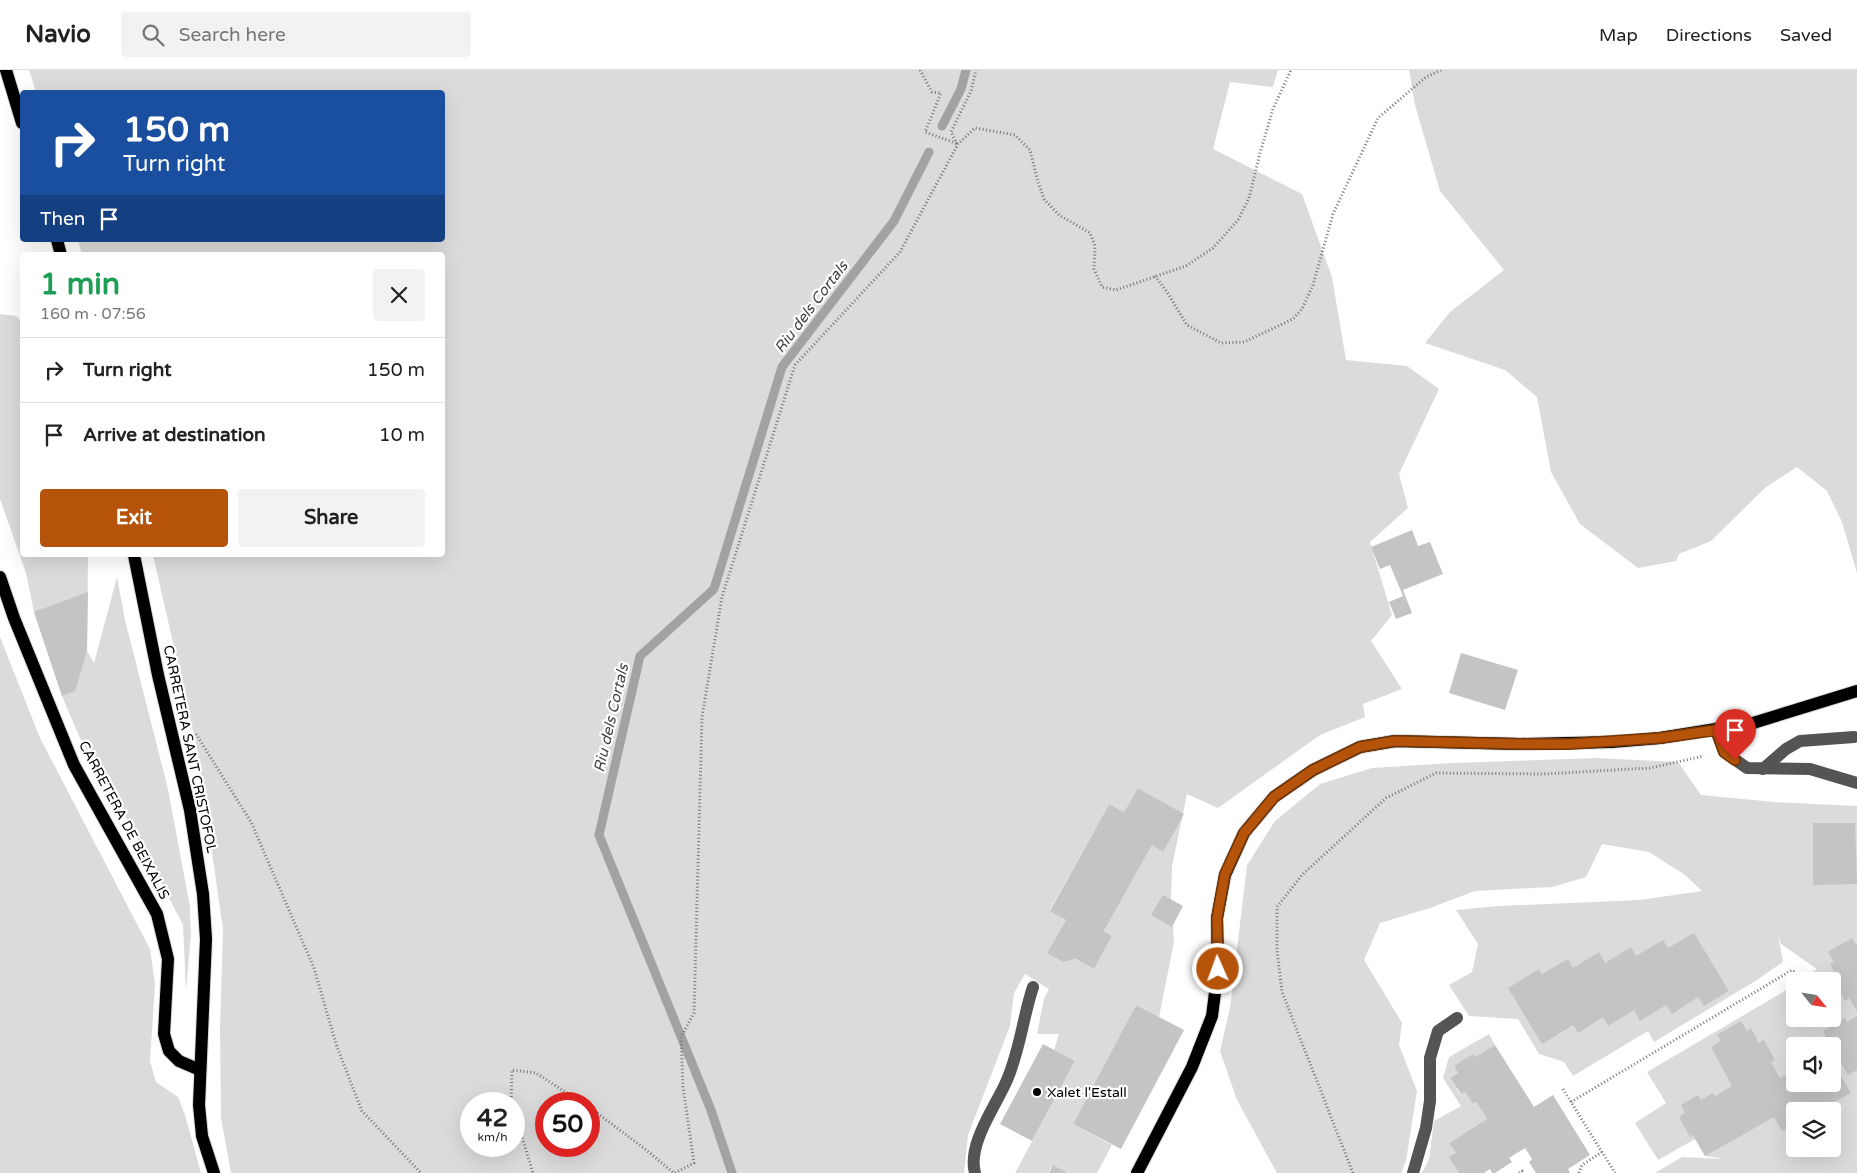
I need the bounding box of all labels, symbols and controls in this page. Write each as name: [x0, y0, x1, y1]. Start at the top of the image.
search box: [121, 12, 471, 57]
text: Navio: [25, 20, 91, 49]
icon: search: [139, 21, 167, 49]
text: Search here: [179, 24, 286, 46]
text: Map: [1599, 24, 1638, 46]
text: Directions: [1666, 24, 1752, 46]
text: Saved: [1780, 24, 1832, 46]
text: 150 m: [123, 109, 230, 151]
icon: right: [40, 110, 105, 175]
text: Turn right: [123, 151, 225, 177]
icon: arrive: [95, 205, 123, 233]
text: Then: [40, 208, 85, 230]
water label: Riu dels Cortals: [771, 256, 852, 356]
text: 1 min: [40, 266, 120, 303]
button: close: [373, 269, 425, 321]
text: 160 m · 07:56: [40, 304, 146, 324]
icon: right: [40, 356, 68, 384]
text: Turn right: [83, 359, 171, 381]
text: 150 m: [367, 359, 425, 381]
icon: arrive: [40, 421, 68, 449]
text: Arrive at destination: [83, 424, 266, 446]
text: 10 m: [379, 424, 425, 446]
button: Exit: [40, 489, 228, 547]
button: Share: [238, 489, 425, 547]
street label: CARRETERA SANT CRISTOFOL: [160, 644, 220, 854]
water label: Riu dels Cortals: [590, 660, 633, 774]
pin: [1714, 709, 1756, 760]
icon: arrive: [1721, 716, 1749, 744]
street label: CARRETERA DE BEIXALIS: [75, 738, 173, 903]
position arrow: [1191, 942, 1243, 994]
north arrow: [1786, 972, 1841, 1028]
map controls: [1786, 972, 1841, 1157]
button: sound: [1786, 1037, 1841, 1092]
place label: Xalet l'Estall: [1047, 1084, 1127, 1101]
marker: Xalet l'Estall: [1031, 1086, 1043, 1098]
speed limit sign: 50: [535, 1092, 600, 1157]
button: layers: [1786, 1102, 1841, 1157]
text: 42: [477, 1103, 508, 1133]
text: km/h: [477, 1130, 508, 1144]

